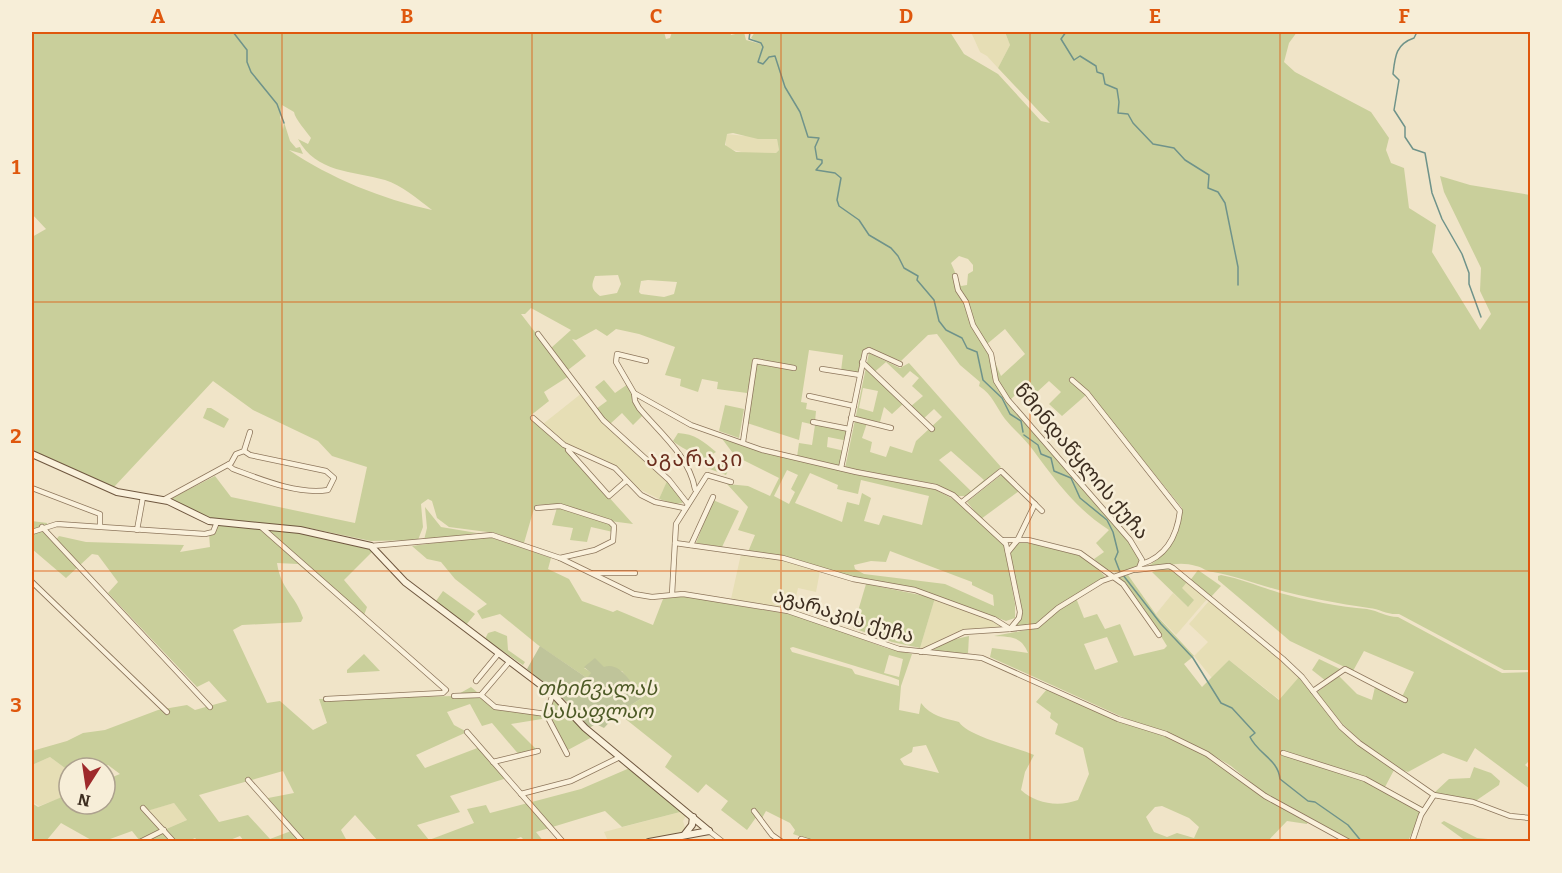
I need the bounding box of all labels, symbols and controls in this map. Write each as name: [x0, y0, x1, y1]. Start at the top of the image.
text: A: [151, 4, 166, 28]
text: B: [401, 4, 414, 28]
text: C: [650, 4, 662, 28]
text: D: [899, 4, 913, 28]
text: E: [1149, 4, 1161, 28]
text: F: [1398, 4, 1410, 28]
text: 1: [12, 155, 21, 179]
street label: წმინდაწყლის ქუჩა: [1009, 378, 1154, 545]
text: 2: [10, 424, 22, 448]
district label: აგარაკი: [646, 446, 744, 472]
street label: აგარაკის ქუჩა: [771, 582, 917, 648]
park label: თხინვალას სასაფლაო: [537, 676, 658, 723]
text: 3: [10, 693, 22, 717]
north arrow: [57, 756, 117, 816]
text: N: [76, 790, 92, 811]

